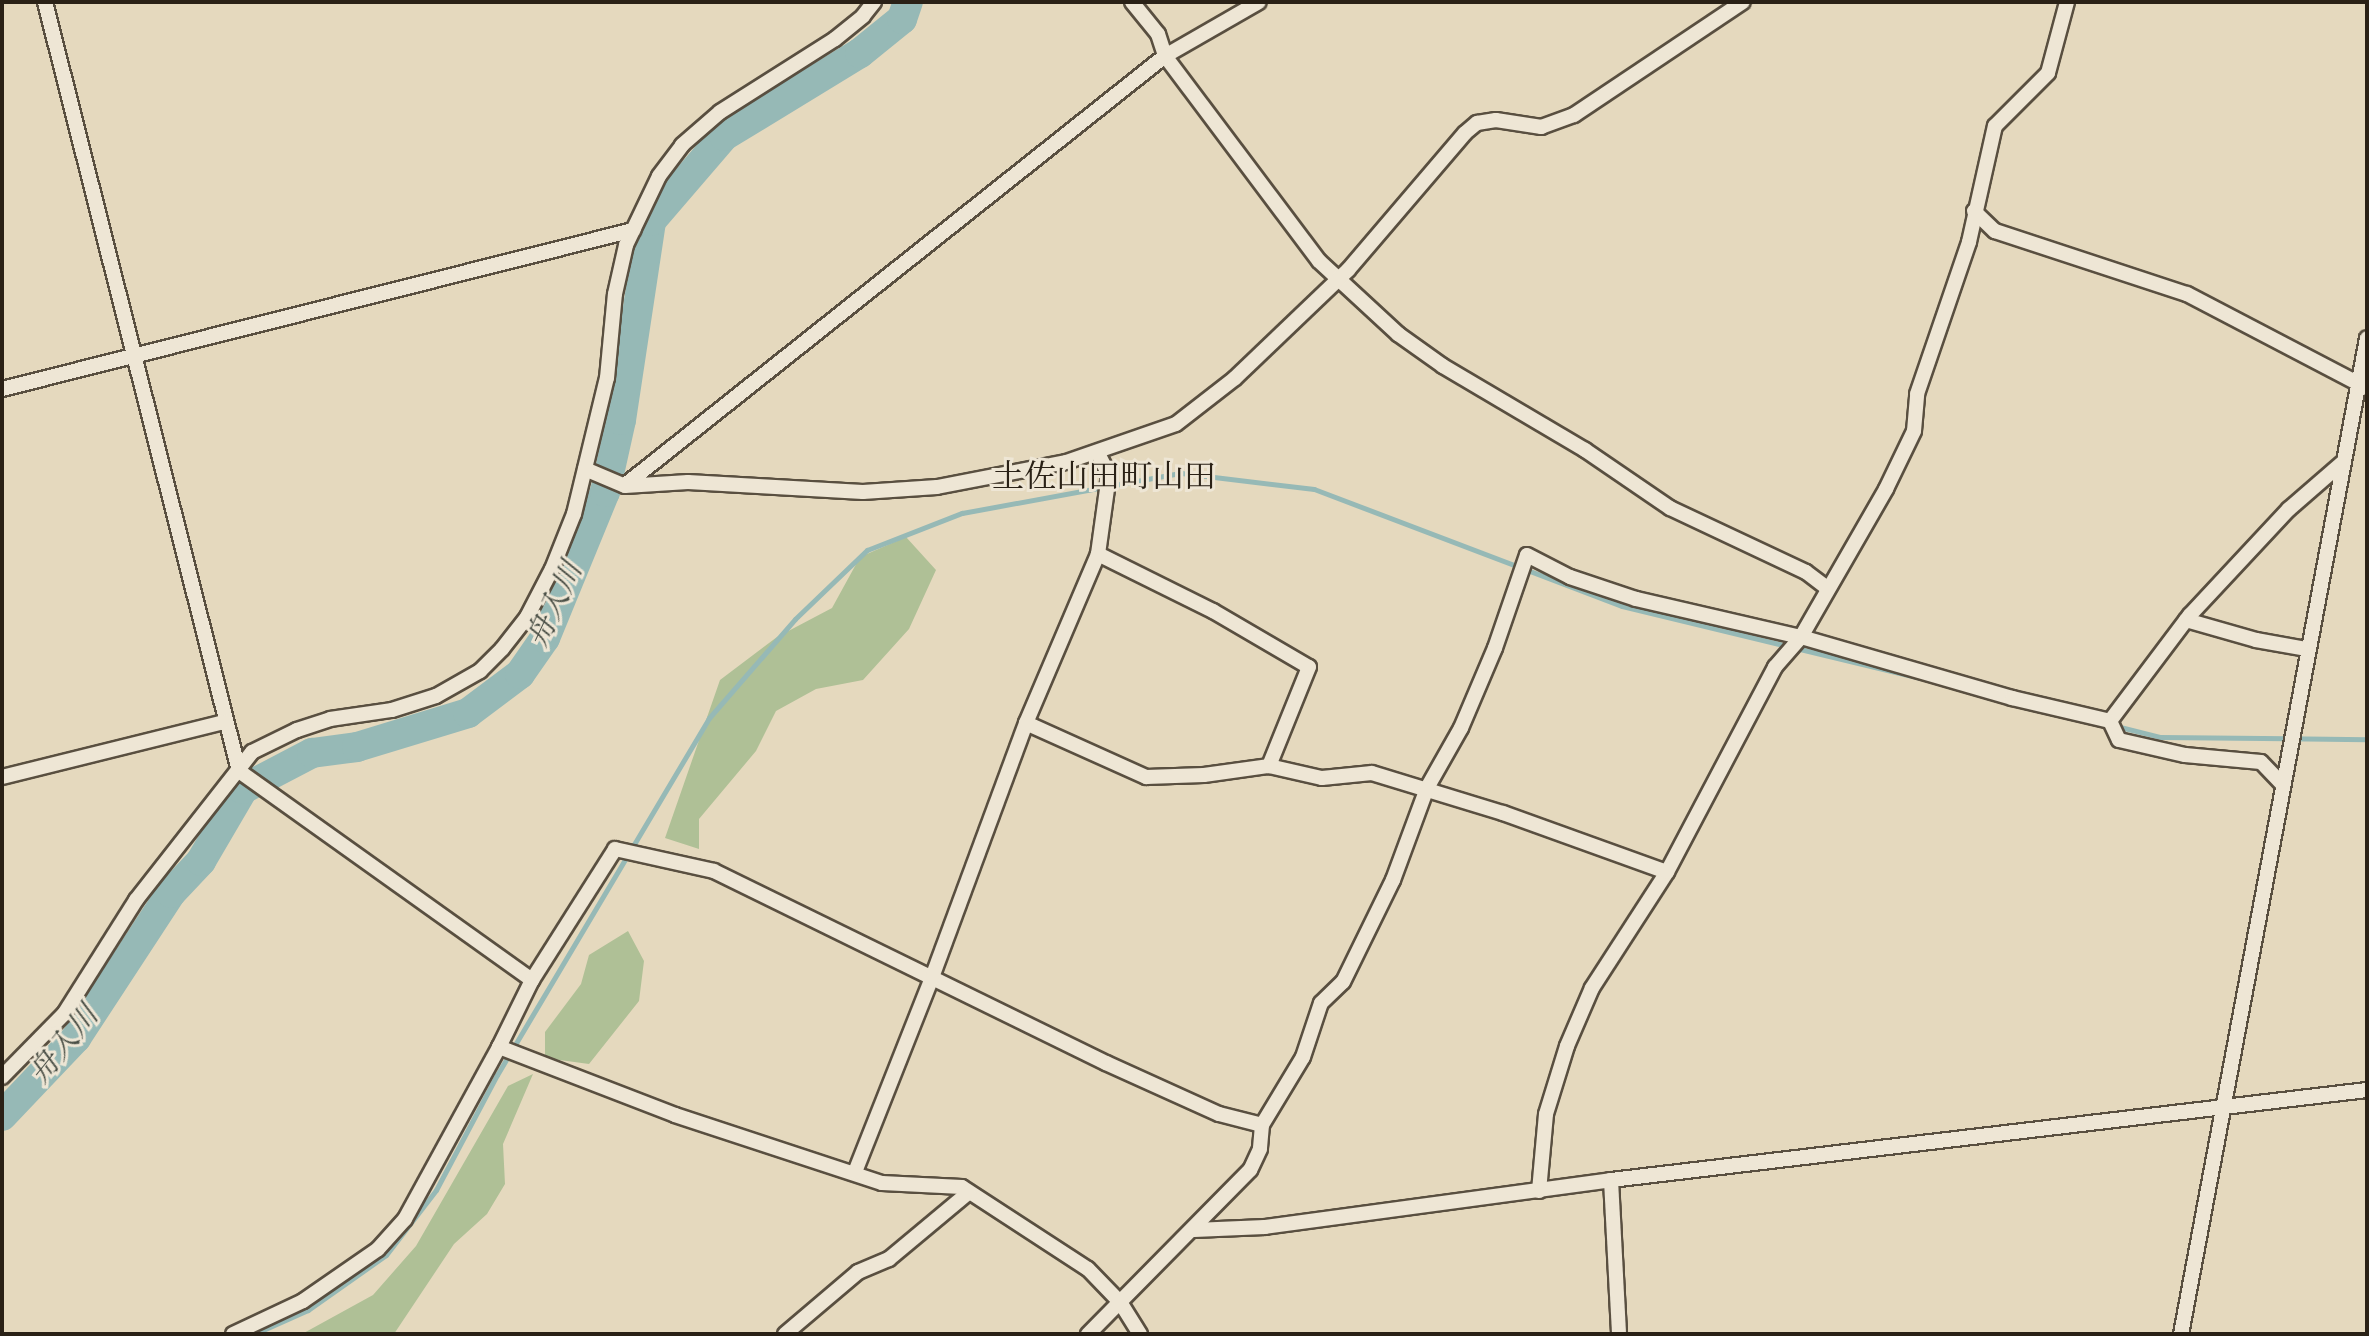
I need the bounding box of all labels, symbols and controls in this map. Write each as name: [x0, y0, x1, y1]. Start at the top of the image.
district label: 土佐山田町山田: [992, 458, 1216, 496]
water label: 舟入川: [520, 557, 590, 653]
water label: 舟入川: [22, 999, 106, 1091]

